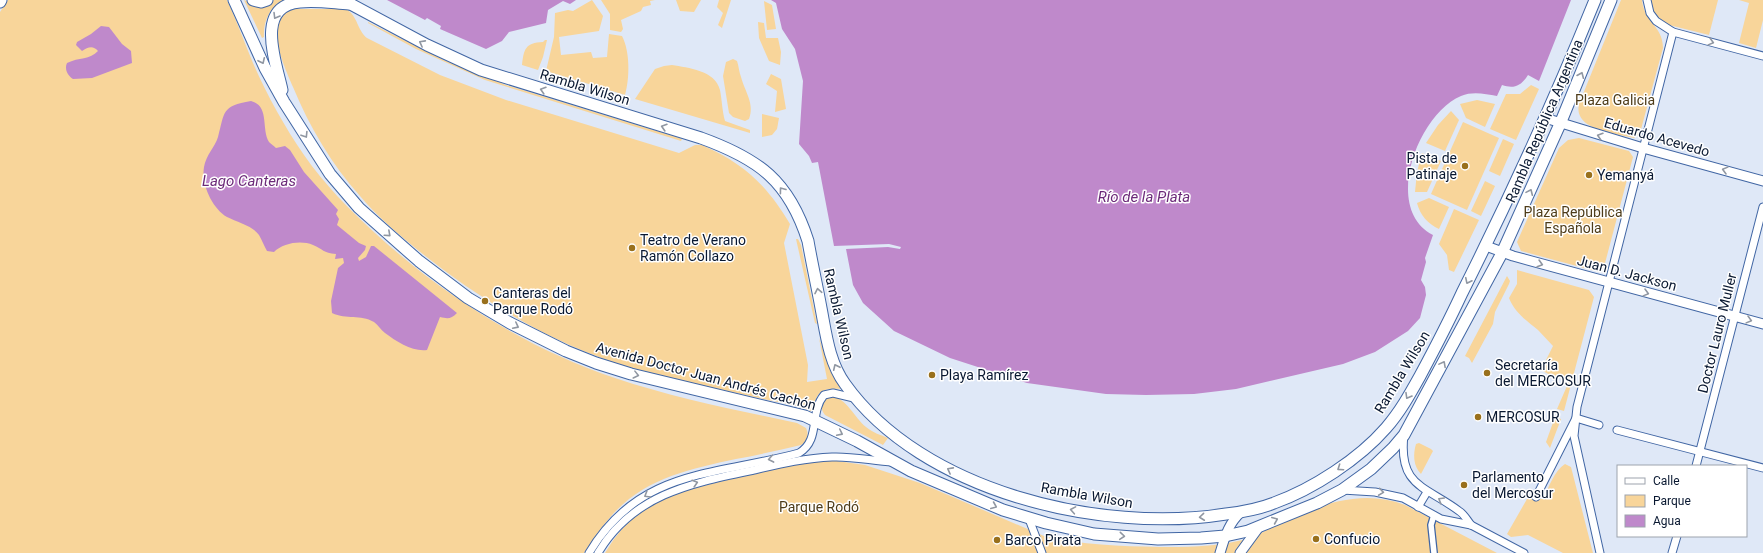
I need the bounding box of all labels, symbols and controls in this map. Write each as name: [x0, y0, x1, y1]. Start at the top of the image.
one-way arrow: [274, 12, 281, 19]
street label: Rambla República Argentina: [1502, 37, 1586, 205]
one-way arrow: [1707, 37, 1714, 46]
one-way arrow: [419, 40, 426, 47]
one-way arrow: [257, 56, 265, 64]
street label: Rambla Wilson: [538, 66, 632, 108]
one-way arrow: [1576, 72, 1584, 79]
one-way arrow: [539, 86, 546, 95]
park label: Plaza Galicia: [1575, 92, 1655, 108]
street label: Eduardo Acevedo: [1602, 114, 1712, 160]
one-way arrow: [661, 123, 668, 132]
one-way arrow: [300, 131, 308, 138]
one-way arrow: [1597, 132, 1604, 141]
place label: Pista de Patinaje: [1407, 150, 1457, 182]
marker: Pista de Patinaje: [1460, 161, 1470, 171]
place label: Yemanyá: [1597, 167, 1654, 183]
one-way arrow: [1722, 167, 1729, 175]
marker: Yemanyá: [1584, 170, 1594, 180]
water label: Lago Canteras: [202, 172, 296, 190]
one-way arrow: [780, 187, 787, 194]
water label: Río de la Plata: [1098, 188, 1190, 206]
one-way arrow: [1525, 189, 1533, 196]
park label: Plaza República Española: [1523, 204, 1623, 236]
one-way arrow: [383, 229, 391, 237]
place label: Teatro de Verano Ramón Collazo: [640, 232, 746, 264]
marker: Teatro de Verano Ramón Collazo: [627, 243, 637, 253]
street label: Juan D. Jackson: [1575, 252, 1679, 294]
one-way arrow: [1536, 259, 1543, 268]
street label: Rambla Wilson: [821, 267, 857, 361]
street label: Doctor Lauro Muller: [1694, 271, 1740, 395]
one-way arrow: [1465, 276, 1473, 284]
place label: Canteras del Parque Rodó: [493, 285, 573, 317]
one-way arrow: [814, 288, 822, 294]
one-way arrow: [1642, 288, 1649, 296]
marker: Canteras del Parque Rodó: [480, 296, 490, 306]
one-way arrow: [1745, 315, 1752, 324]
one-way arrow: [512, 321, 519, 329]
street label: Rambla Wilson: [1371, 328, 1433, 416]
street label: Avenida Doctor Juan Andrés Cachón: [594, 339, 818, 413]
place label: Secretaría del MERCOSUR: [1495, 357, 1591, 389]
one-way arrow: [1439, 361, 1446, 369]
one-way arrow: [833, 364, 841, 371]
place label: Playa Ramírez: [940, 367, 1028, 383]
marker: Secretaría del MERCOSUR: [1482, 368, 1492, 378]
marker: Playa Ramírez: [927, 370, 937, 380]
one-way arrow: [633, 371, 639, 379]
one-way arrow: [1406, 392, 1413, 399]
place label: MERCOSUR: [1486, 409, 1560, 425]
marker: MERCOSUR: [1473, 412, 1483, 422]
one-way arrow: [836, 428, 843, 436]
one-way arrow: [768, 455, 774, 463]
one-way arrow: [1337, 463, 1344, 471]
legend: [1617, 465, 1747, 537]
one-way arrow: [947, 467, 954, 474]
place label: Parlamento del Mercosur: [1472, 469, 1554, 501]
text: Calle: [1653, 474, 1680, 488]
one-way arrow: [692, 479, 699, 488]
street label: Rambla Wilson: [1040, 479, 1134, 511]
marker: Parlamento del Mercosur: [1459, 480, 1469, 490]
one-way arrow: [1378, 487, 1384, 496]
one-way arrow: [644, 491, 651, 498]
text: Parque: [1653, 494, 1691, 508]
one-way arrow: [1438, 498, 1446, 505]
park label: Parque Rodó: [779, 499, 859, 515]
one-way arrow: [990, 501, 998, 509]
one-way arrow: [1070, 507, 1076, 515]
one-way arrow: [1199, 513, 1205, 522]
text: Agua: [1653, 514, 1681, 528]
one-way arrow: [1271, 517, 1279, 525]
place label: Confucio: [1324, 531, 1380, 547]
place label: Barco Pirata: [1005, 532, 1081, 548]
one-way arrow: [1119, 532, 1125, 541]
marker: Confucio: [1311, 534, 1321, 544]
marker: Barco Pirata: [992, 535, 1002, 545]

